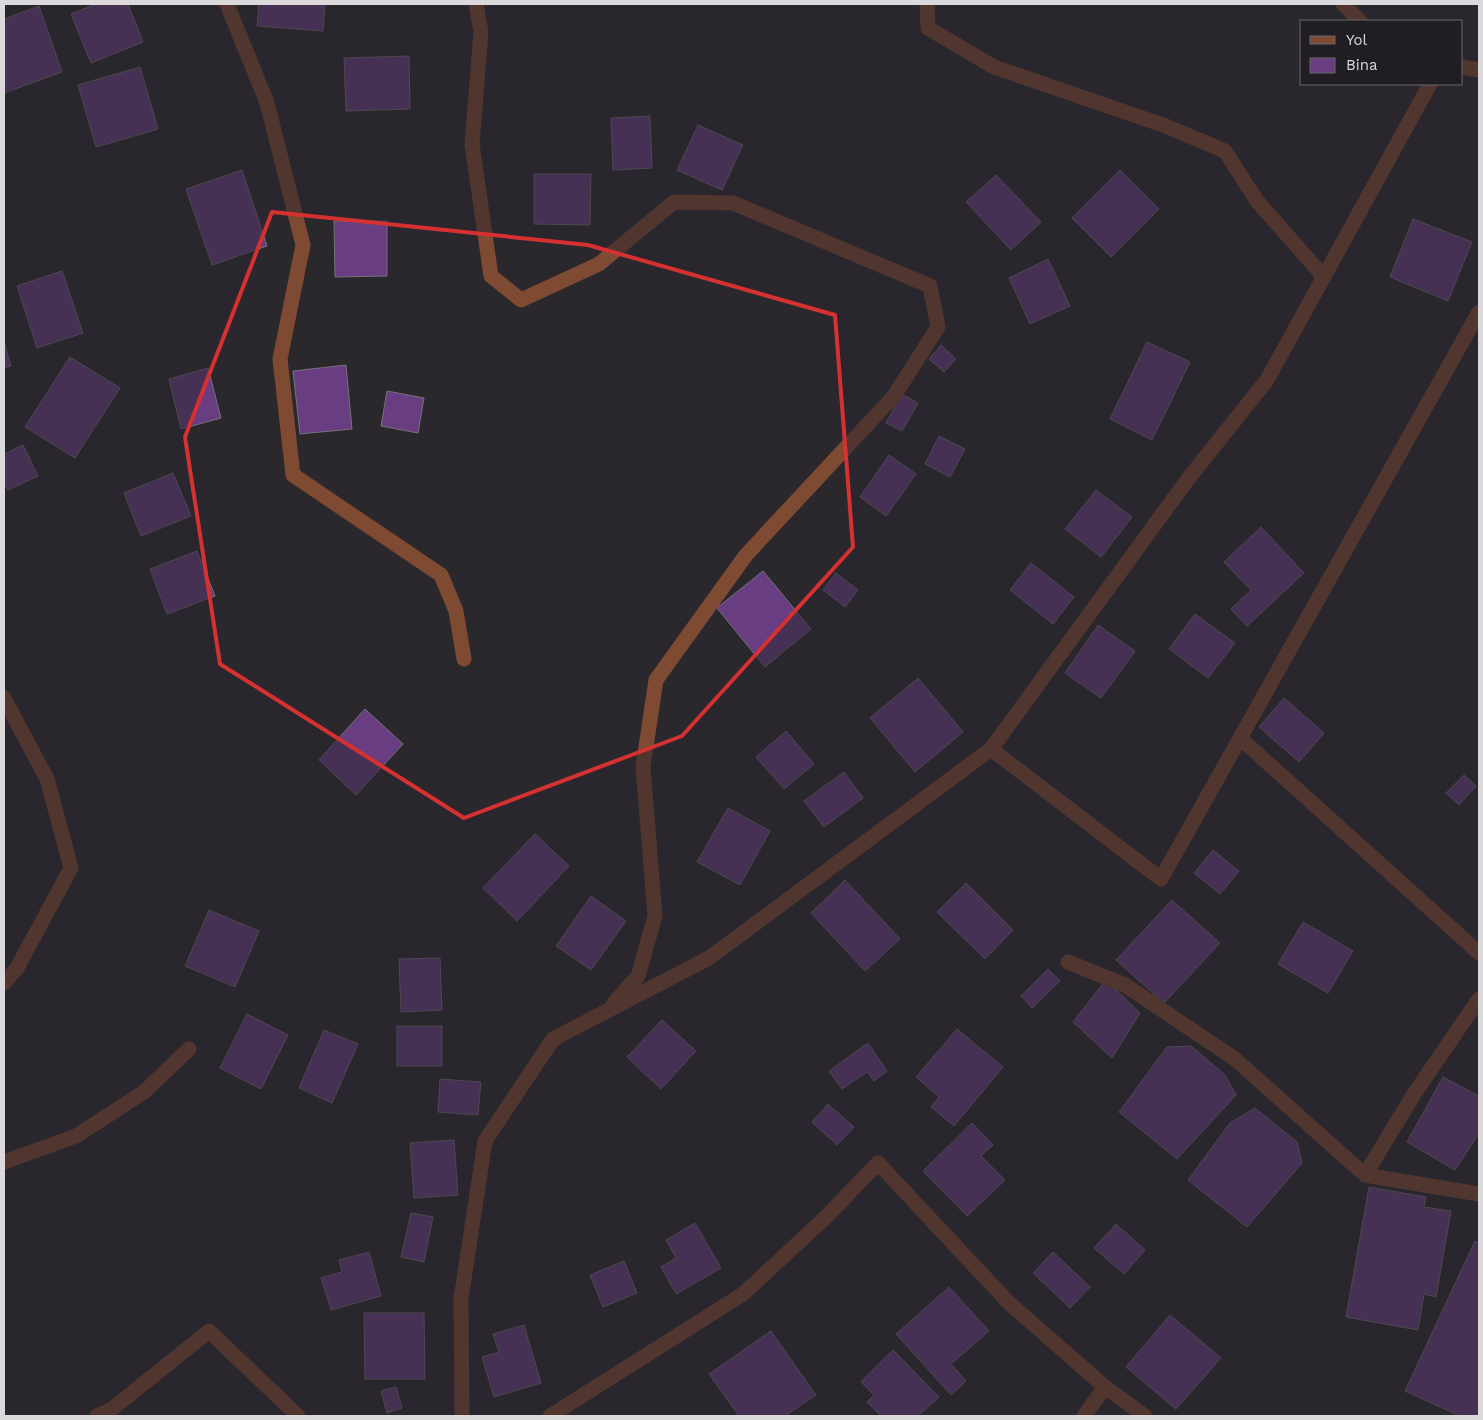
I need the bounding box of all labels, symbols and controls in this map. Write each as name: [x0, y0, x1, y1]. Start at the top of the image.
legend: [1300, 20, 1463, 85]
text: Yol: [1346, 31, 1368, 49]
text: Bina: [1346, 56, 1378, 74]

